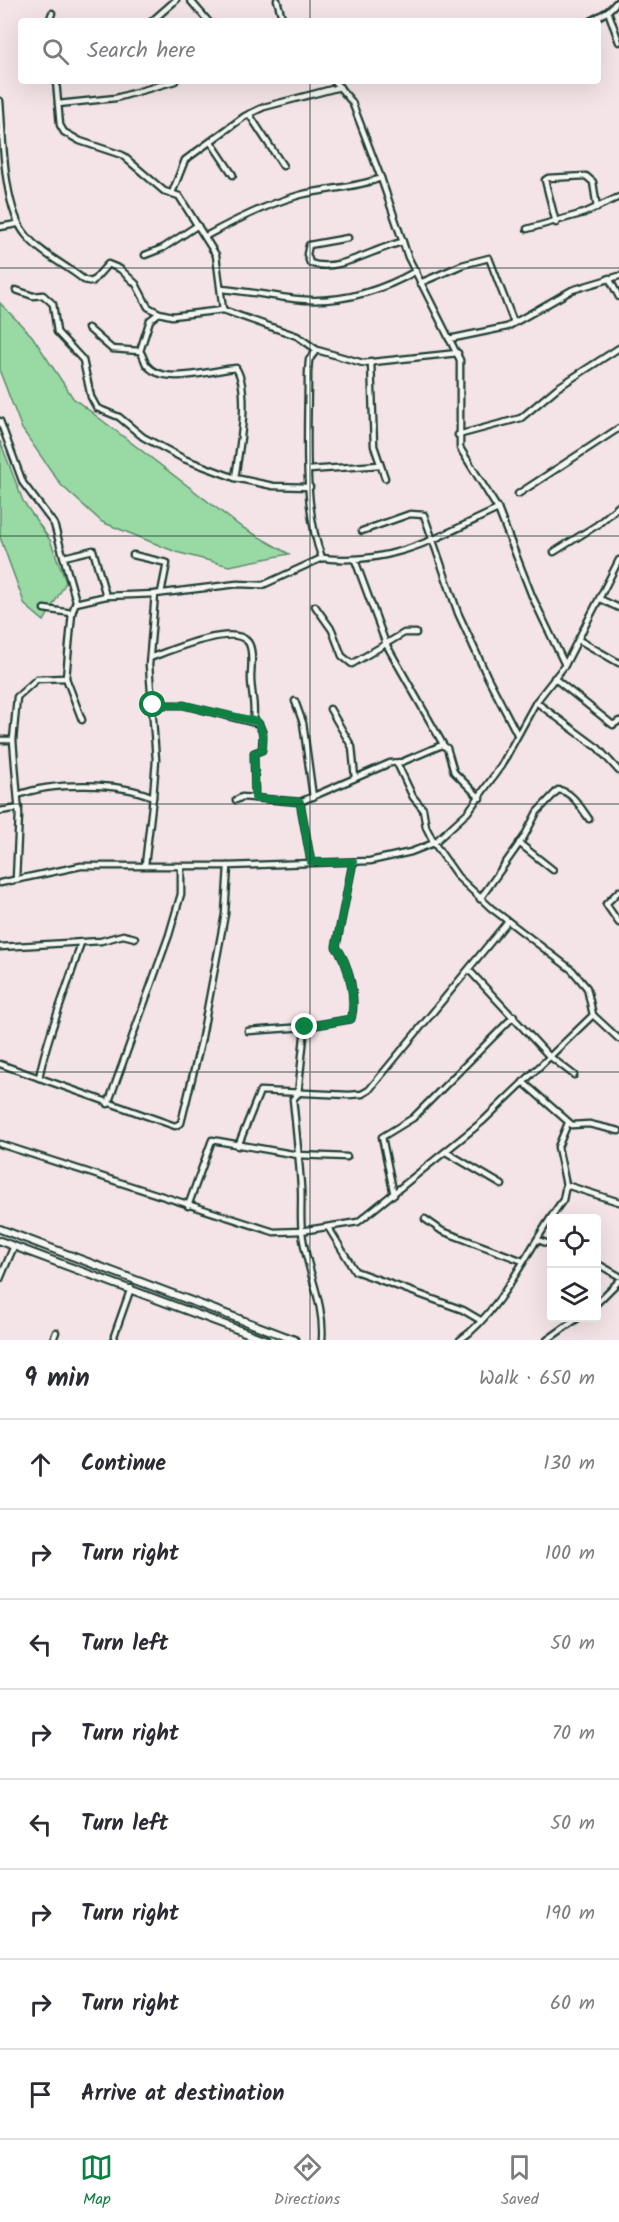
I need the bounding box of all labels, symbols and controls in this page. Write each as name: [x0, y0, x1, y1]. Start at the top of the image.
search box: [18, 18, 601, 84]
text: Search here: [87, 34, 195, 69]
icon: search: [39, 35, 72, 68]
route start: [139, 691, 165, 717]
route end: [291, 1013, 317, 1039]
map controls: [547, 1214, 601, 1322]
button: locate: [547, 1214, 601, 1268]
button: layers: [547, 1268, 601, 1322]
text: 9 min: [24, 1358, 90, 1400]
text: Walk · 650 m: [479, 1363, 595, 1395]
text: Continue: [81, 1447, 166, 1482]
icon: ahead: [24, 1448, 57, 1481]
text: 130 m: [543, 1448, 595, 1480]
text: Turn right: [81, 1537, 179, 1572]
icon: right: [24, 1538, 57, 1571]
text: 100 m: [545, 1538, 595, 1570]
text: Turn left: [81, 1627, 168, 1662]
icon: left: [24, 1628, 57, 1661]
text: 50 m: [550, 1628, 595, 1660]
text: Turn right: [81, 1717, 179, 1752]
icon: right: [24, 1718, 57, 1751]
text: 70 m: [552, 1718, 595, 1750]
text: Turn left: [81, 1807, 168, 1842]
icon: left: [24, 1808, 57, 1841]
text: 50 m: [550, 1808, 595, 1840]
text: Turn right: [81, 1897, 179, 1932]
icon: right: [24, 1898, 57, 1931]
text: 190 m: [545, 1898, 595, 1930]
text: Turn right: [81, 1987, 179, 2022]
icon: right: [24, 1988, 57, 2021]
text: 60 m: [550, 1988, 595, 2020]
text: Arrive at destination: [81, 2077, 284, 2112]
icon: arrive: [24, 2078, 57, 2111]
tab: Map: [80, 2151, 113, 2212]
tab: Directions: [274, 2151, 340, 2212]
tab: Saved: [501, 2151, 539, 2212]

